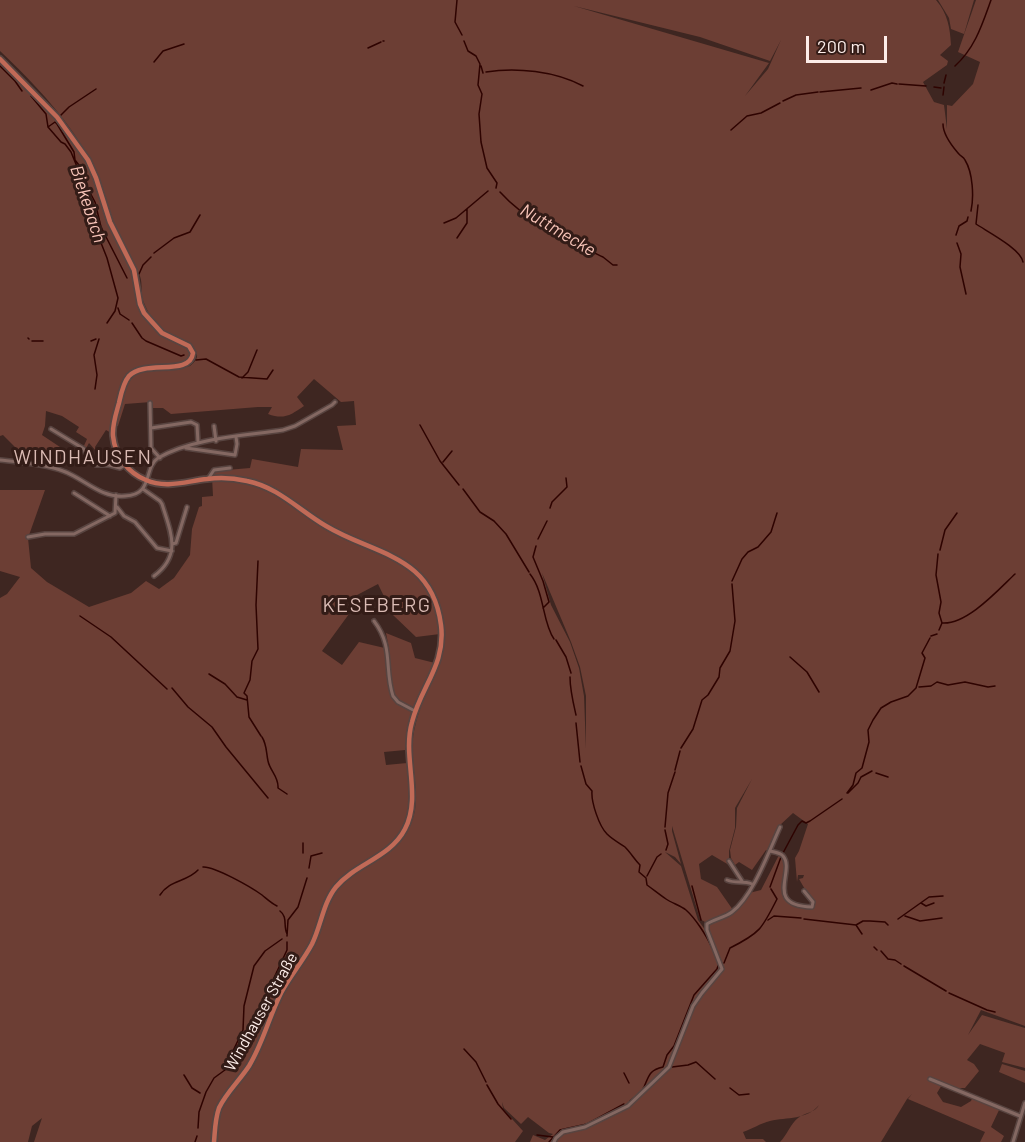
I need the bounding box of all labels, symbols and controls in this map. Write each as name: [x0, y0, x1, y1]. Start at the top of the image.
scale bar: [809, 24, 890, 62]
text: 200 m: [817, 35, 865, 57]
water label: Biekebach: [65, 163, 111, 245]
water label: Nuttmecke: [516, 199, 600, 261]
district label: WINDHAUSEN: [14, 445, 152, 469]
district label: KESEBERG: [322, 593, 432, 617]
street label: Windhauser Straße: [220, 949, 302, 1075]

